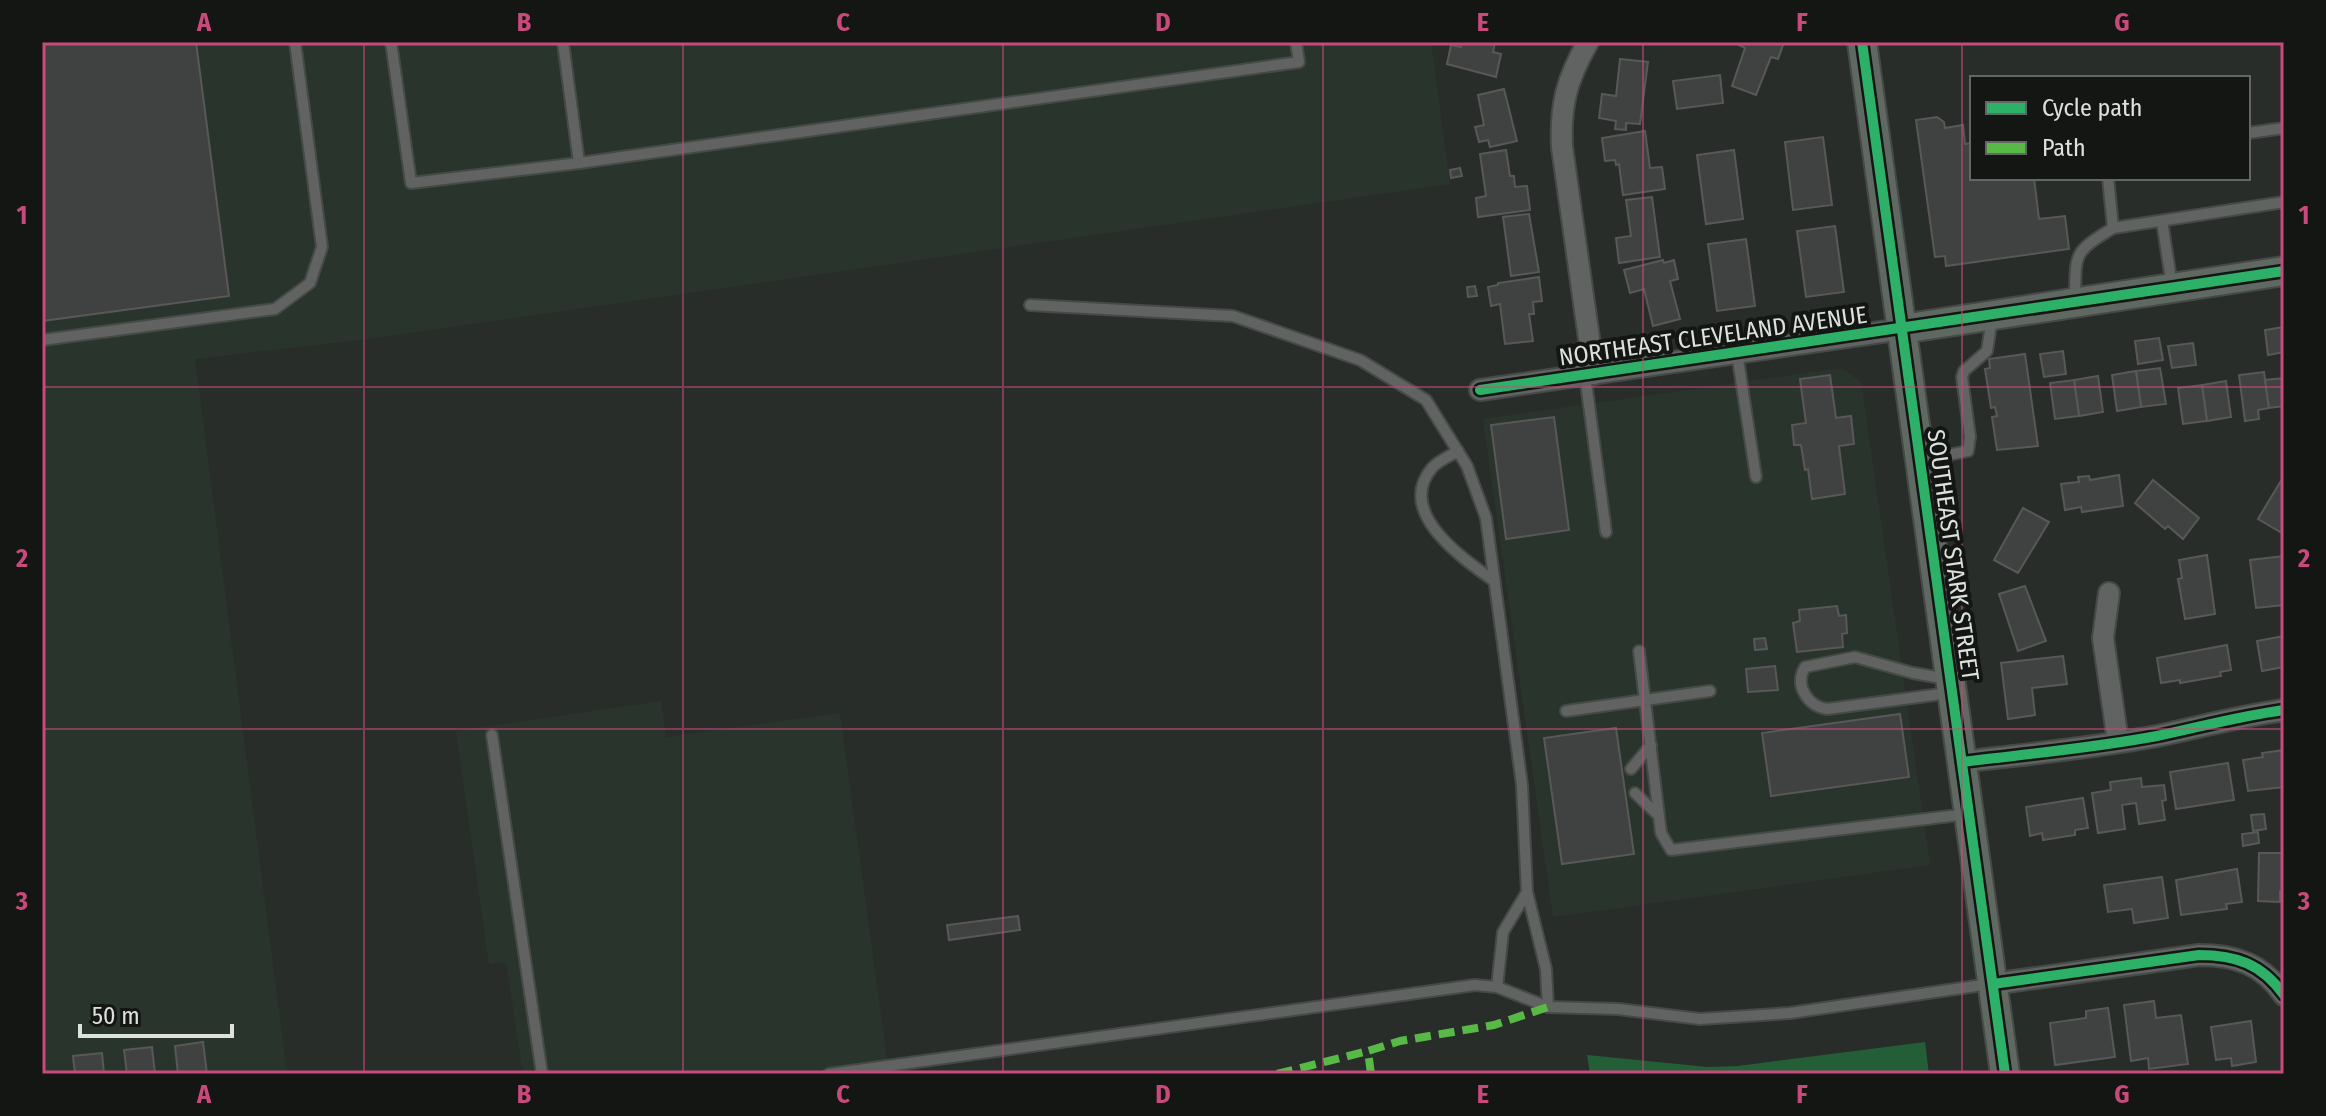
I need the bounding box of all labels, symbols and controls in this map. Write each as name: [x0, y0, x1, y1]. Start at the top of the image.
text: A: [196, 7, 212, 38]
text: B: [517, 7, 532, 38]
text: C: [836, 7, 850, 38]
text: D: [1155, 7, 1171, 38]
text: E: [1477, 7, 1489, 38]
text: F: [1796, 7, 1808, 38]
text: G: [2114, 7, 2130, 38]
legend: [1970, 76, 2250, 180]
text: Cycle path: [2042, 94, 2142, 122]
text: Path: [2042, 134, 2086, 162]
text: 1: [17, 200, 28, 231]
text: 1: [2299, 200, 2310, 231]
street label: NORTHEAST CLEVELAND AVENUE: [1557, 301, 1869, 371]
street label: SOUTHEAST STARK STREET: [1922, 428, 1984, 682]
text: 2: [15, 543, 28, 574]
text: 2: [2297, 543, 2310, 574]
text: 3: [15, 886, 28, 917]
text: 3: [2297, 886, 2310, 917]
scale bar: [80, 988, 232, 1038]
text: 50 m: [92, 1002, 140, 1030]
text: A: [196, 1079, 212, 1110]
text: B: [517, 1079, 532, 1110]
text: C: [836, 1079, 850, 1110]
text: D: [1155, 1079, 1171, 1110]
text: E: [1477, 1079, 1489, 1110]
text: F: [1796, 1079, 1808, 1110]
text: G: [2114, 1079, 2130, 1110]

